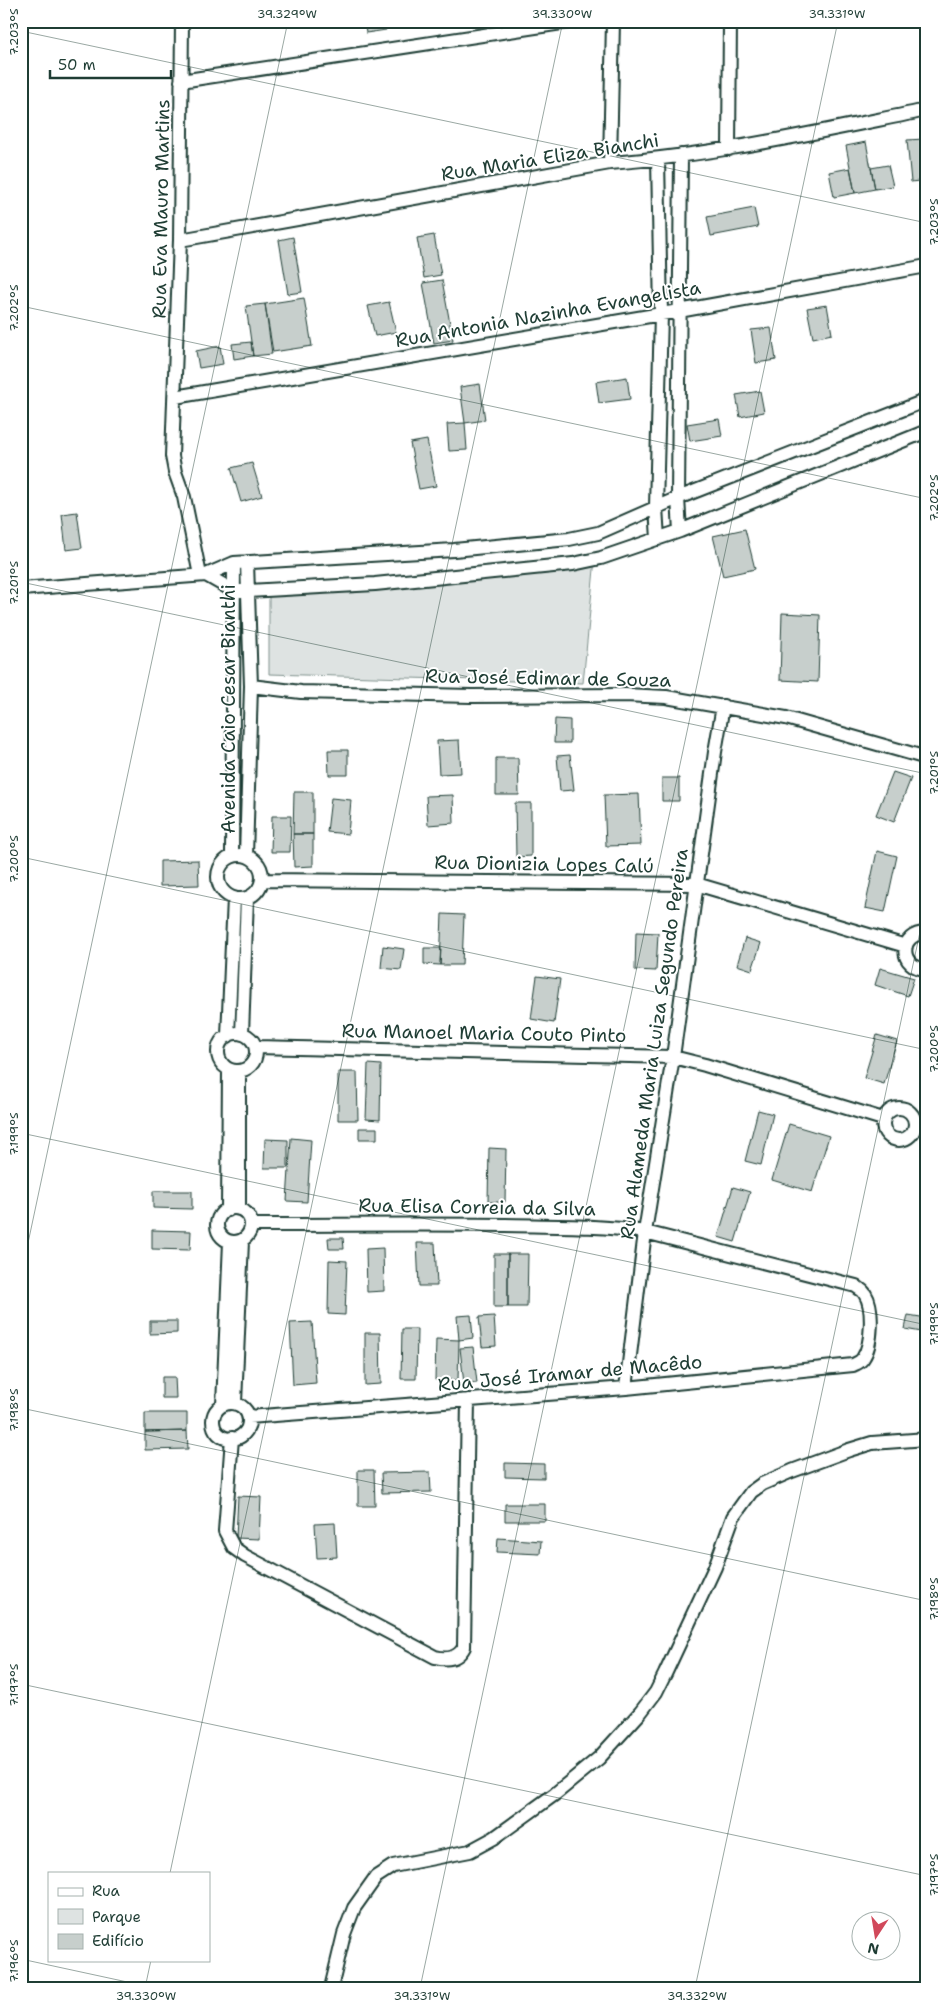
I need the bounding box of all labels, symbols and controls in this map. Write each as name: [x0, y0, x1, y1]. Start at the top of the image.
text: 39.329°W: [257, 6, 317, 22]
text: 39.330°W: [532, 6, 592, 22]
text: 39.331°W: [809, 6, 865, 22]
text: 7.203°S: [6, 8, 22, 56]
scale bar: [50, 48, 171, 80]
text: 50 m: [58, 55, 96, 75]
street label: Rua Eva Mauro Martins: [147, 99, 175, 319]
street label: Rua Maria Eliza Bianchi: [439, 127, 661, 187]
text: 7.203°S: [926, 198, 942, 246]
street label: Rua Antonia Nazinha Evangelista: [393, 275, 703, 353]
text: 7.202°S: [6, 284, 22, 332]
text: 7.202°S: [926, 474, 942, 522]
text: 7.201°S: [6, 561, 22, 605]
street label: Avenida Caio Cesar Bianthi: [216, 584, 241, 834]
street label: Rua José Edimar de Souza: [425, 663, 672, 693]
text: 7.201°S: [926, 751, 942, 795]
text: 7.200°S: [6, 835, 22, 883]
street label: Rua Alameda Maria Luiza Segundo Pereira: [614, 847, 694, 1241]
street label: Rua Dionizia Lopes Calú: [434, 850, 654, 878]
street label: Rua Manoel Maria Couto Pinto: [341, 1018, 627, 1048]
text: 7.200°S: [926, 1025, 942, 1073]
text: 7.199°S: [6, 1112, 22, 1156]
street label: Rua Elisa Correia da Silva: [358, 1192, 596, 1222]
text: 7.199°S: [926, 1302, 942, 1346]
street label: Rua José Iramar de Macêdo: [437, 1349, 703, 1397]
text: 7.198°S: [6, 1388, 22, 1432]
text: 7.198°S: [926, 1577, 942, 1621]
text: 7.197°S: [6, 1663, 22, 1707]
text: 7.197°S: [926, 1853, 942, 1897]
legend: [48, 1872, 210, 1962]
text: Rua: [92, 1881, 121, 1901]
text: Parque: [92, 1907, 141, 1927]
north arrow: [850, 1912, 900, 1962]
text: Edifício: [92, 1931, 144, 1951]
text: 7.196°S: [6, 1939, 22, 1983]
text: N: [866, 1939, 881, 1959]
text: 39.330°W: [116, 1988, 176, 2004]
text: 39.331°W: [394, 1988, 450, 2004]
text: 39.332°W: [667, 1988, 727, 2004]

